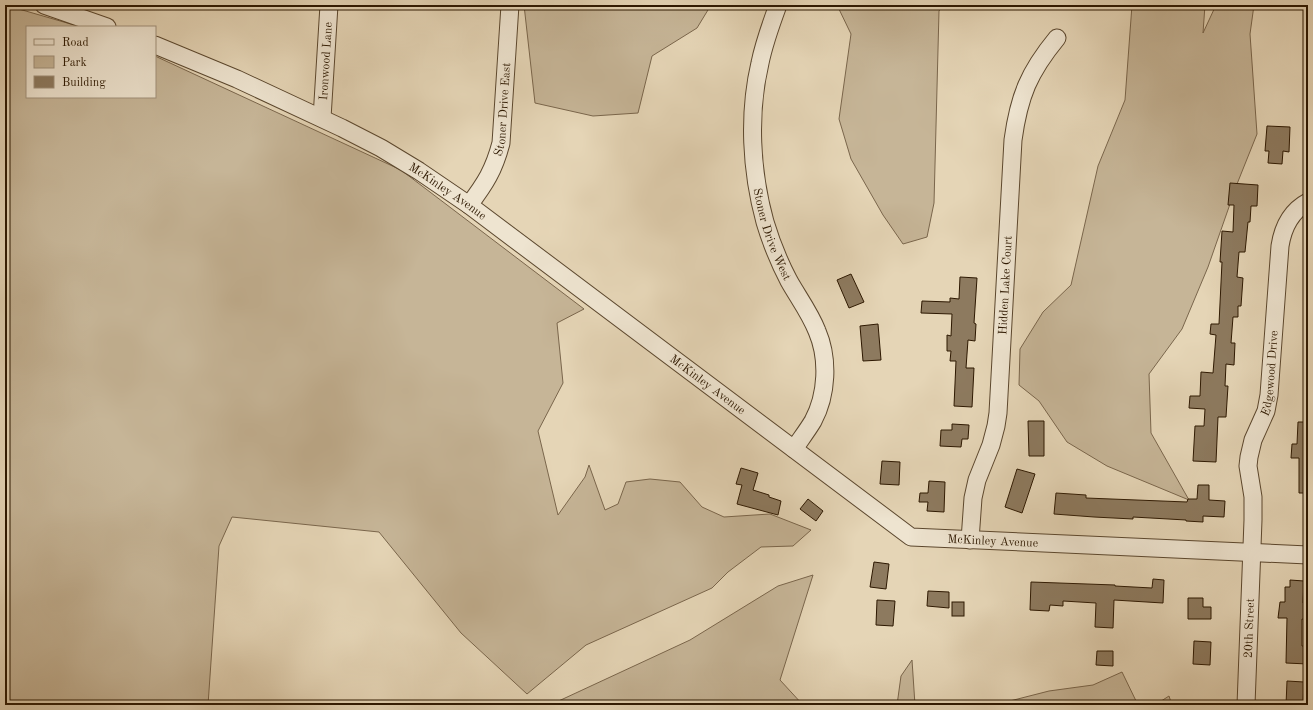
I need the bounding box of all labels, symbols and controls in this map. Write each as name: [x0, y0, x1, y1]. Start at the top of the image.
street label: Ironwood Lane: [318, 21, 335, 101]
legend: [26, 26, 156, 98]
text: Road: [62, 37, 89, 49]
text: Park: [62, 57, 87, 69]
street label: Stoner Drive East: [493, 62, 513, 158]
text: Building: [62, 77, 106, 89]
street label: McKinley Avenue: [407, 161, 488, 223]
street label: Stoner Drive West: [751, 187, 793, 283]
street label: Hidden Lake Court: [997, 235, 1015, 335]
street label: Edgewood Drive: [1260, 330, 1281, 418]
street label: McKinley Avenue: [667, 353, 747, 418]
street label: McKinley Avenue: [947, 534, 1039, 550]
street label: 20th Street: [1243, 598, 1257, 658]

